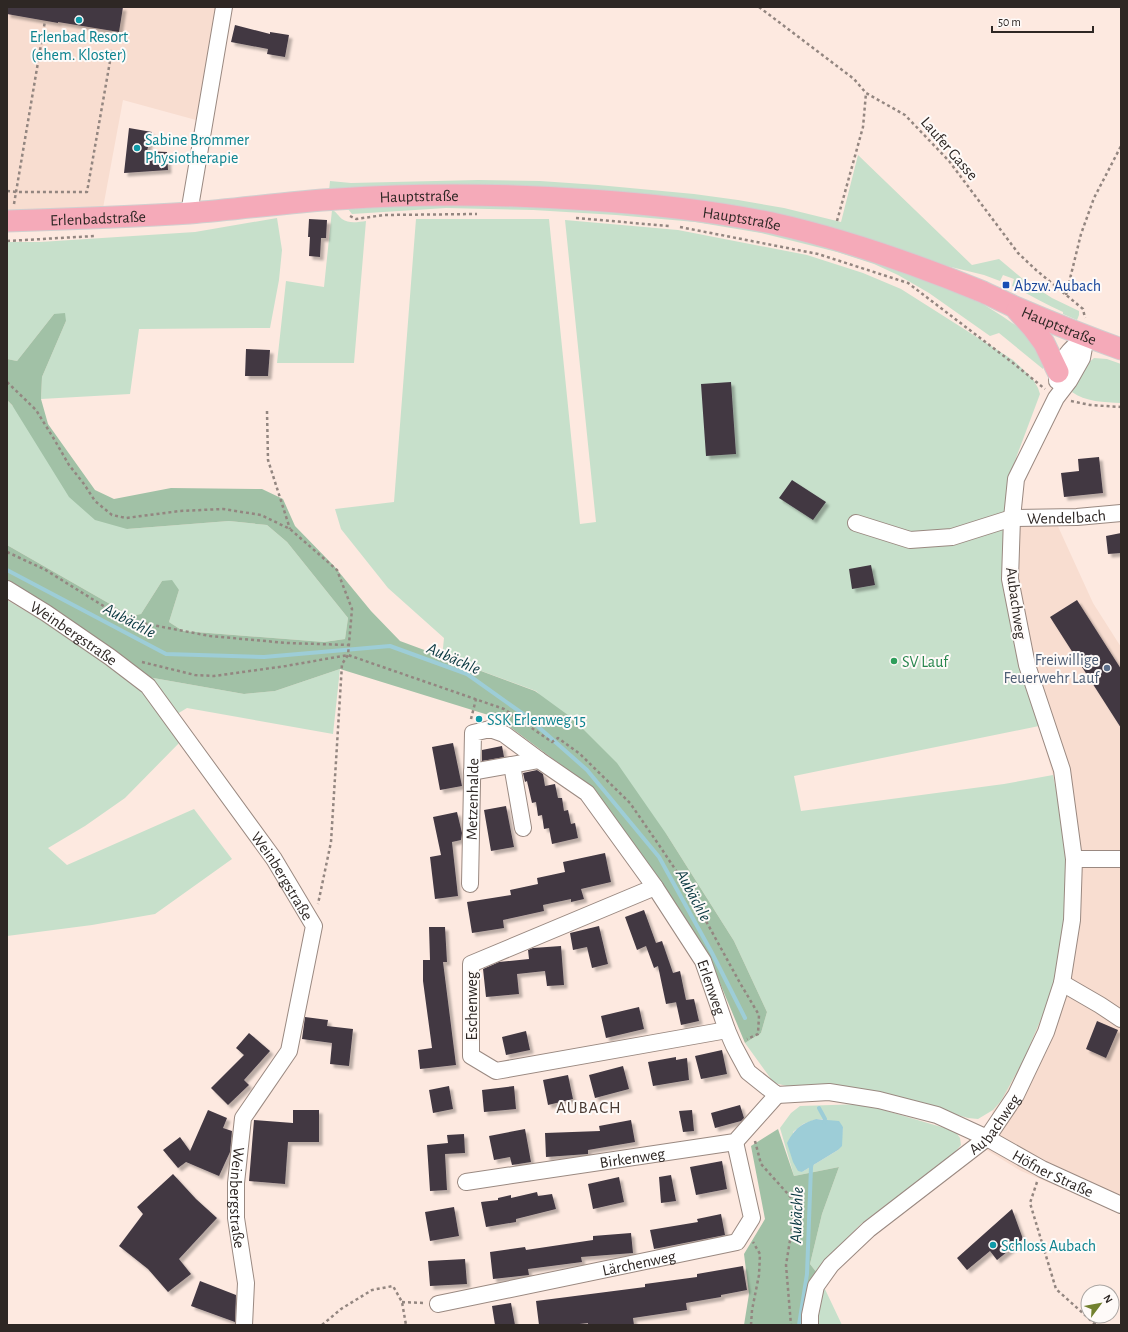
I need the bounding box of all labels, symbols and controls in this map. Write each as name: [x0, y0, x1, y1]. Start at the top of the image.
scale bar: [992, 8, 1093, 34]
marker: Erlenbad Resort (ehem. Kloster): [74, 15, 84, 25]
text: 50 m: [998, 16, 1021, 28]
place label: Erlenbad Resort (ehem. Kloster): [30, 29, 128, 63]
street label: Laufer Gasse: [918, 114, 981, 183]
place label: Sabine Brommer Physiotherapie: [145, 132, 250, 167]
marker: Sabine Brommer Physiotherapie: [132, 143, 142, 153]
street label: Hauptstraße: [379, 188, 459, 206]
street label: Hauptstraße: [701, 204, 782, 234]
street label: Erlenbadstraße: [50, 209, 146, 229]
place label: Abzw. Aubach: [1014, 278, 1101, 294]
marker: Abzw. Aubach: [1001, 280, 1011, 290]
street label: Hauptstraße: [1019, 304, 1098, 348]
street label: Wendelbach: [1027, 507, 1107, 527]
street label: Aubachweg: [1003, 566, 1029, 640]
street label: Weinbergstraße: [27, 598, 120, 669]
water label: Aubächle: [100, 599, 159, 641]
water label: Aubächle: [424, 639, 483, 678]
place label: Freiwillige Feuerwehr Lauf: [1004, 652, 1100, 686]
place label: SV Lauf: [902, 654, 949, 670]
marker: SV Lauf: [889, 656, 899, 666]
marker: Freiwillige Feuerwehr Lauf: [1102, 663, 1112, 673]
place label: SSK Erlenweg 15: [487, 712, 586, 728]
marker: SSK Erlenweg 15: [474, 714, 484, 724]
street label: Metzenhalde: [464, 758, 482, 840]
street label: Weinbergstraße: [248, 829, 316, 923]
water label: Aubächle: [672, 866, 714, 924]
street label: Erlenweg: [694, 958, 728, 1017]
street label: Eschenweg: [464, 971, 480, 1041]
street label: Aubachweg: [966, 1091, 1023, 1158]
district label: AUBACH: [556, 1099, 622, 1116]
street label: Weinbergstraße: [227, 1146, 248, 1249]
street label: Birkenweg: [599, 1146, 666, 1171]
street label: Höfner Straße: [1010, 1147, 1096, 1200]
water label: Aubächle: [787, 1187, 806, 1244]
place label: Schloss Aubach: [1001, 1238, 1096, 1254]
marker: Schloss Aubach: [988, 1240, 998, 1250]
street label: Lärchenweg: [601, 1248, 677, 1279]
north arrow: [1080, 1284, 1120, 1324]
text: N: [1101, 1293, 1115, 1305]

